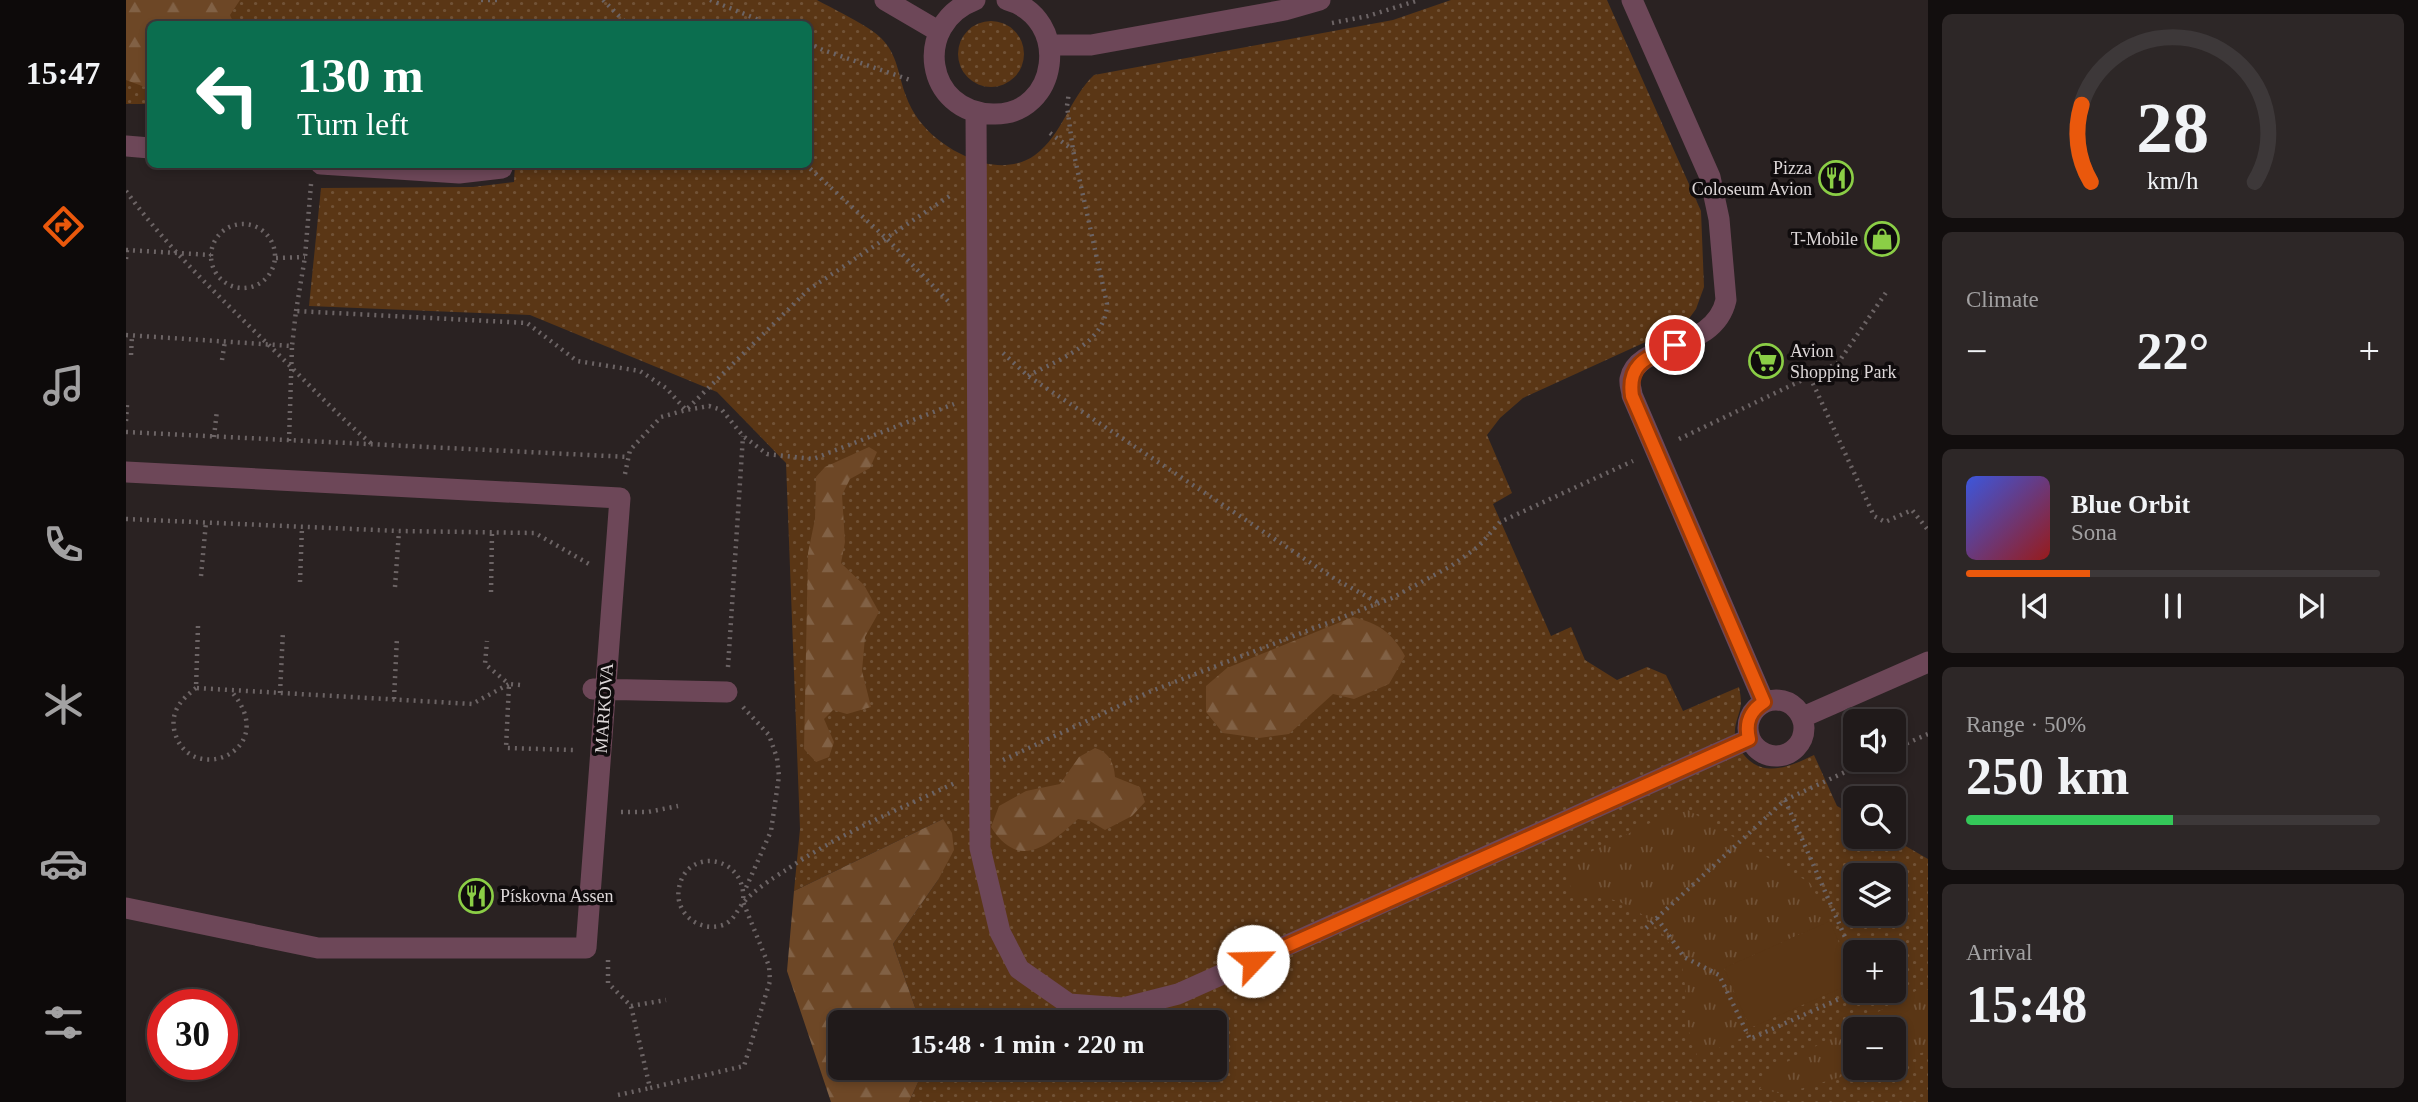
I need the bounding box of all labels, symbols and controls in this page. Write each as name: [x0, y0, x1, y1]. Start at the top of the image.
text: 130 m: [297, 48, 424, 103]
icon: left: [182, 49, 273, 140]
text: 15:47: [26, 55, 100, 91]
text: 28: [2137, 87, 2209, 168]
text: Turn left: [297, 106, 409, 142]
place label: Pizza Coloseum Avion: [1692, 158, 1812, 199]
restaurant icon: Pizza Coloseum Avion: [1817, 159, 1855, 197]
text: km/h: [2147, 167, 2199, 194]
icon: directions: [39, 202, 88, 251]
shop icon: T-Mobile: [1863, 220, 1901, 258]
place label: T-Mobile: [1791, 229, 1858, 249]
text: Climate: [1966, 287, 2039, 312]
pin: [1645, 315, 1705, 375]
text: 22°: [2137, 323, 2209, 380]
icon: arrive: [1656, 326, 1694, 364]
text: −: [1966, 330, 1987, 372]
text: +: [2359, 330, 2380, 372]
place label: Avion Shopping Park: [1790, 341, 1897, 382]
supermarket icon: Avion Shopping Park: [1747, 342, 1785, 380]
icon: music: [39, 361, 88, 410]
text: Blue Orbit: [2071, 490, 2190, 519]
icon: phone: [39, 520, 88, 569]
text: Sona: [2071, 520, 2117, 545]
icon: previous: [2016, 587, 2054, 625]
icon: pause: [2154, 587, 2192, 625]
icon: next: [2292, 587, 2330, 625]
street label: MARKOVA: [591, 662, 617, 754]
icon: climate: [39, 680, 88, 729]
map controls: [1843, 709, 1906, 1080]
button: sound: [1843, 709, 1906, 772]
text: Range · 50%: [1966, 712, 2086, 737]
text: 250 km: [1966, 748, 2129, 805]
button: search: [1843, 786, 1906, 849]
icon: car: [39, 839, 88, 888]
button: layers: [1843, 863, 1906, 926]
restaurant icon: Pískovna Assen: [457, 877, 495, 915]
place label: Pískovna Assen: [500, 886, 614, 906]
position arrow: [1216, 924, 1290, 998]
button: +: [1843, 940, 1906, 1003]
text: Arrival: [1966, 940, 2032, 965]
text: 15:48: [1966, 976, 2087, 1033]
speed limit sign: 30: [147, 989, 238, 1080]
icon: filters: [39, 998, 88, 1047]
button: −: [1843, 1017, 1906, 1080]
text: 15:48 · 1 min · 220 m: [911, 1030, 1145, 1059]

